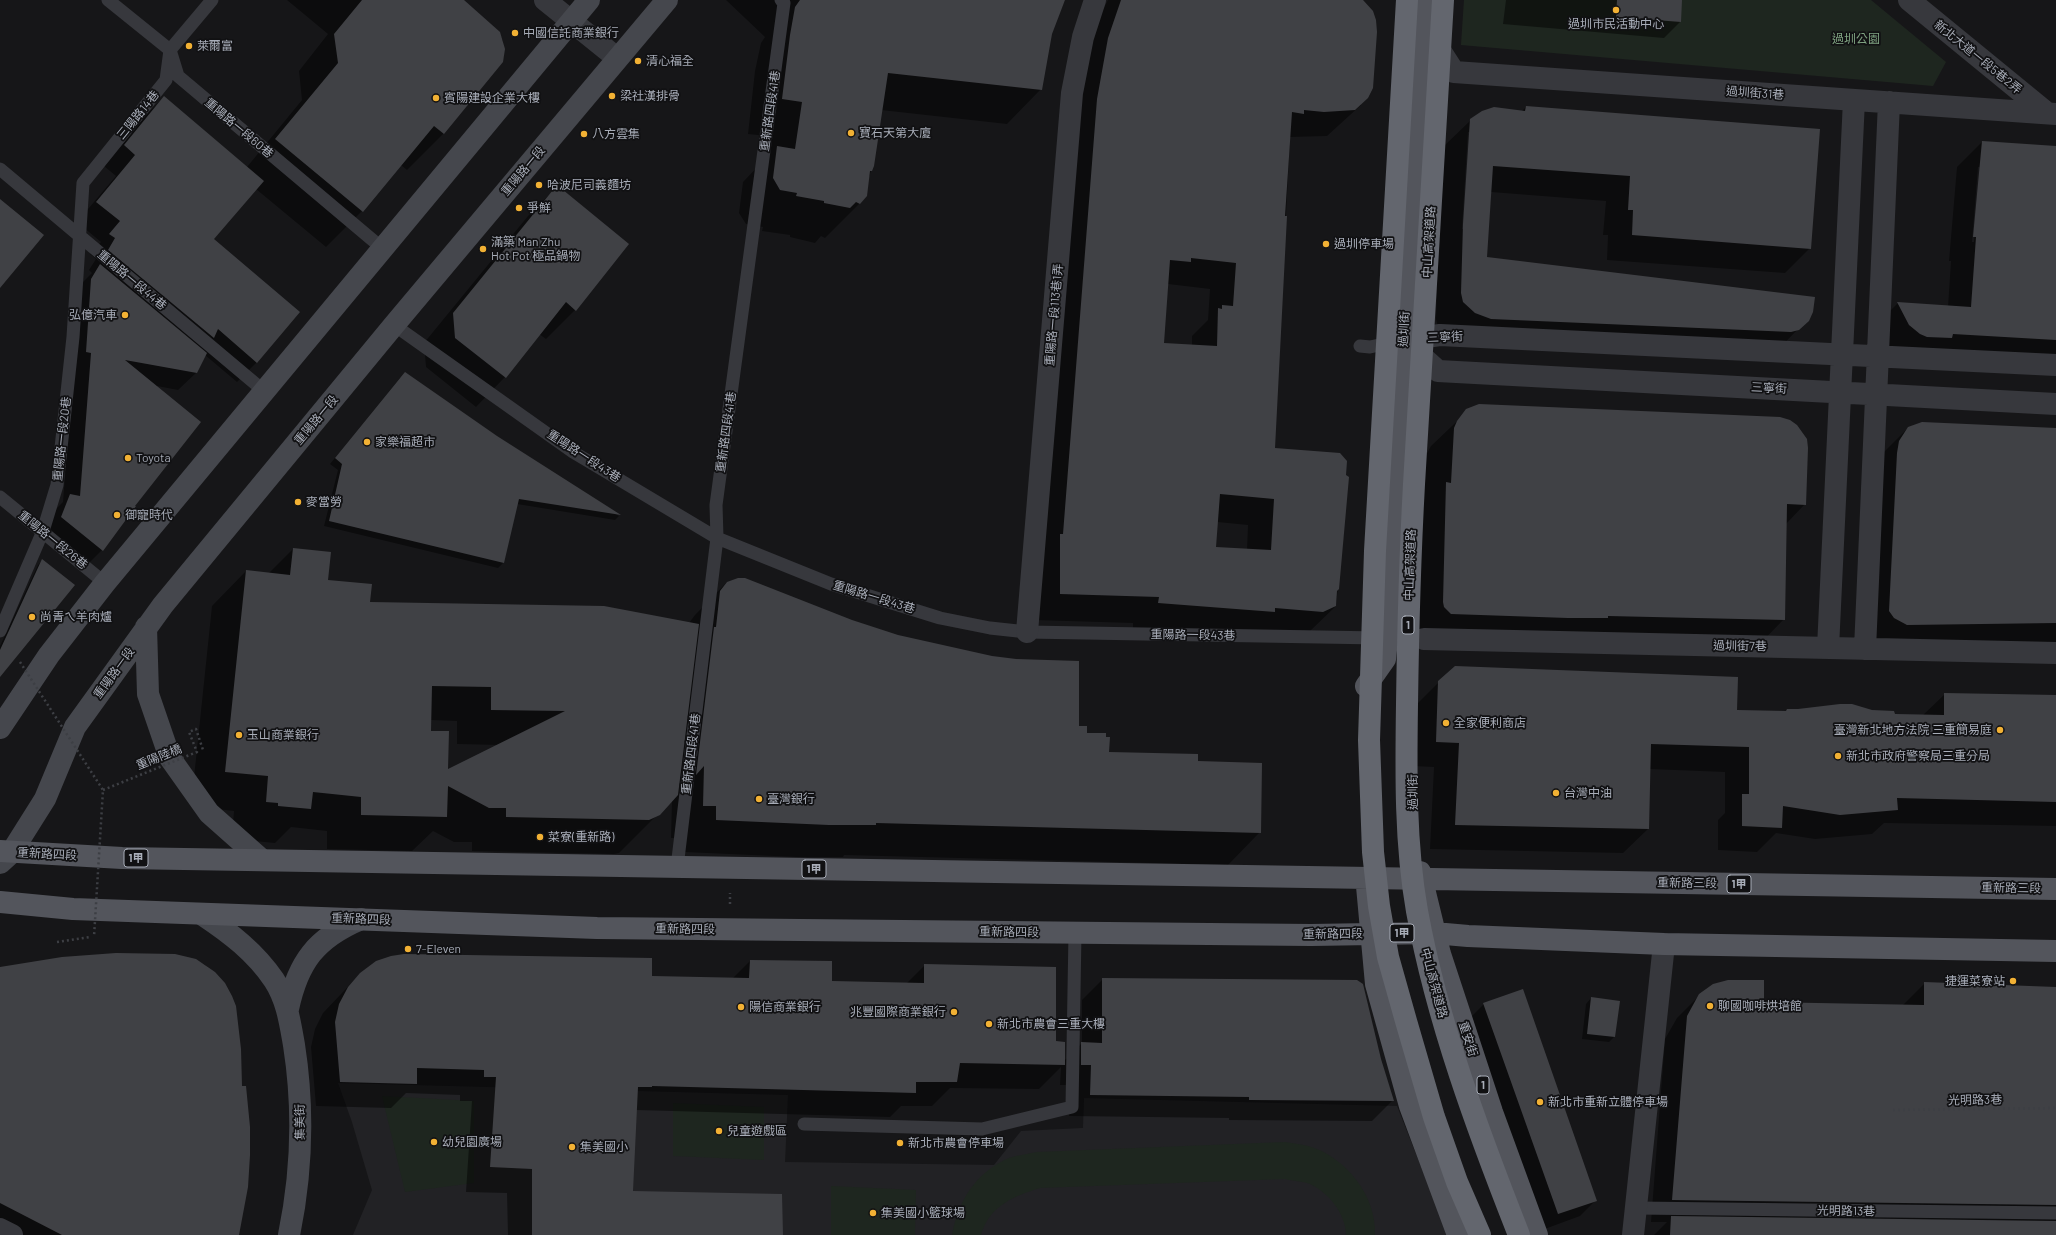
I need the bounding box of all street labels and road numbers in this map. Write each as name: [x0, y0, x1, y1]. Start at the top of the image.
street label: 新北大道一段5巷2弄: [1931, 17, 2025, 97]
street label: 重新路四段41巷: [757, 70, 783, 152]
street label: 過圳街31巷: [1725, 84, 1785, 102]
street label: 三陽路14巷: [114, 88, 162, 142]
street label: 重陽路一段60巷: [202, 95, 276, 161]
street label: 重陽路一段: [498, 143, 548, 199]
street label: 中山高架道路: [1420, 206, 1438, 278]
street label: 重陽路一段44巷: [95, 247, 169, 313]
street label: 重陽路一段113巷1弄: [1042, 263, 1066, 367]
street label: 過圳街: [1396, 311, 1412, 347]
street label: 三寧街: [1427, 329, 1463, 345]
street label: 三寧街: [1751, 380, 1787, 396]
street label: 重新路四段41巷: [713, 391, 739, 473]
street label: 重陽路一段: [291, 392, 341, 448]
street label: 重陽路一段20巷: [50, 396, 74, 482]
street label: 重陽路一段43巷: [545, 427, 623, 485]
street label: 重陽路一段26巷: [16, 508, 90, 572]
street label: 中山高架道路: [1402, 529, 1418, 601]
street label: 重陽路一段43巷: [831, 578, 917, 616]
road number: 1: [1402, 616, 1414, 634]
street label: 重陽路一段43巷: [1150, 627, 1236, 643]
street label: 過圳街7巷: [1713, 638, 1767, 654]
street label: 重陽路一段: [91, 644, 137, 702]
street label: 重新路四段41巷: [679, 713, 703, 795]
street label: 重陽陸橋: [134, 741, 184, 773]
street label: 過圳街: [1405, 774, 1421, 810]
street label: 重新路四段: [17, 845, 77, 863]
road number: 1甲: [124, 849, 148, 867]
road number: 1甲: [802, 860, 826, 878]
street label: 重新路三段: [1657, 875, 1717, 891]
road number: 1甲: [1727, 875, 1751, 893]
street label: 重新路三段: [1981, 880, 2041, 896]
street label: 重新路四段: [331, 911, 391, 927]
street label: 重新路四段: [655, 921, 715, 937]
street label: 重新路四段: [979, 924, 1039, 940]
road number: 1甲: [1390, 924, 1414, 942]
street label: 重新路四段: [1303, 926, 1363, 942]
street label: 中山高架道路: [1418, 946, 1450, 1020]
street label: 重安街: [1456, 1020, 1480, 1058]
road number: 1: [1477, 1076, 1489, 1094]
street label: 光明路3巷: [1948, 1092, 2002, 1108]
street label: 集美街: [292, 1104, 308, 1140]
street label: 光明路13巷: [1817, 1203, 1875, 1219]

